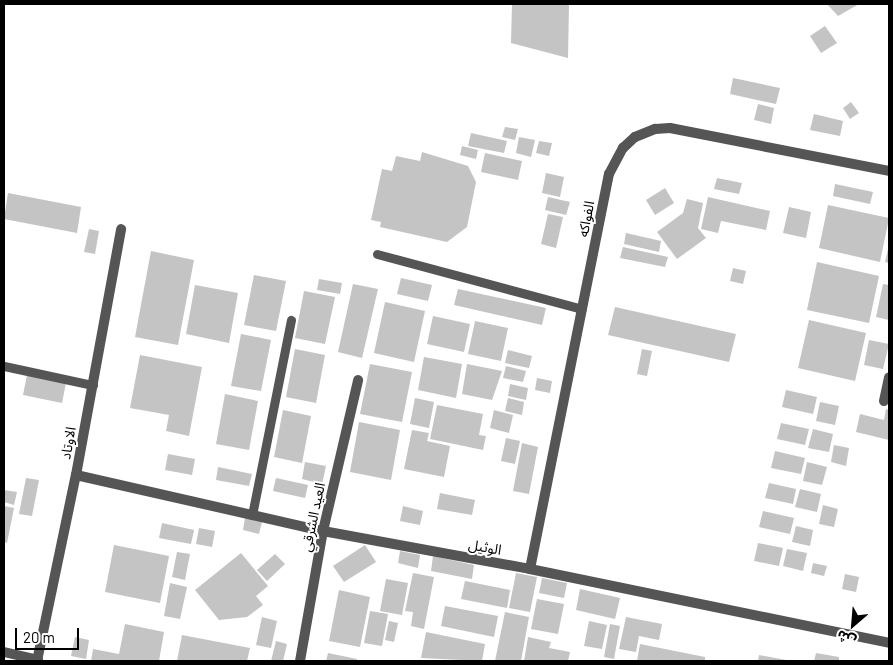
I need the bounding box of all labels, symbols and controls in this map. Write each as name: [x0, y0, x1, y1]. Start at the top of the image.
street label: الفواكه: [574, 200, 598, 238]
street label: الاوتاد: [57, 425, 79, 461]
street label: العيد الشرقي: [297, 481, 329, 553]
street label: الوثيل: [467, 536, 503, 558]
north arrow: [828, 600, 878, 650]
scale bar: [18, 618, 81, 650]
text: ش: [834, 627, 858, 651]
text: 20 m: [23, 628, 55, 646]

